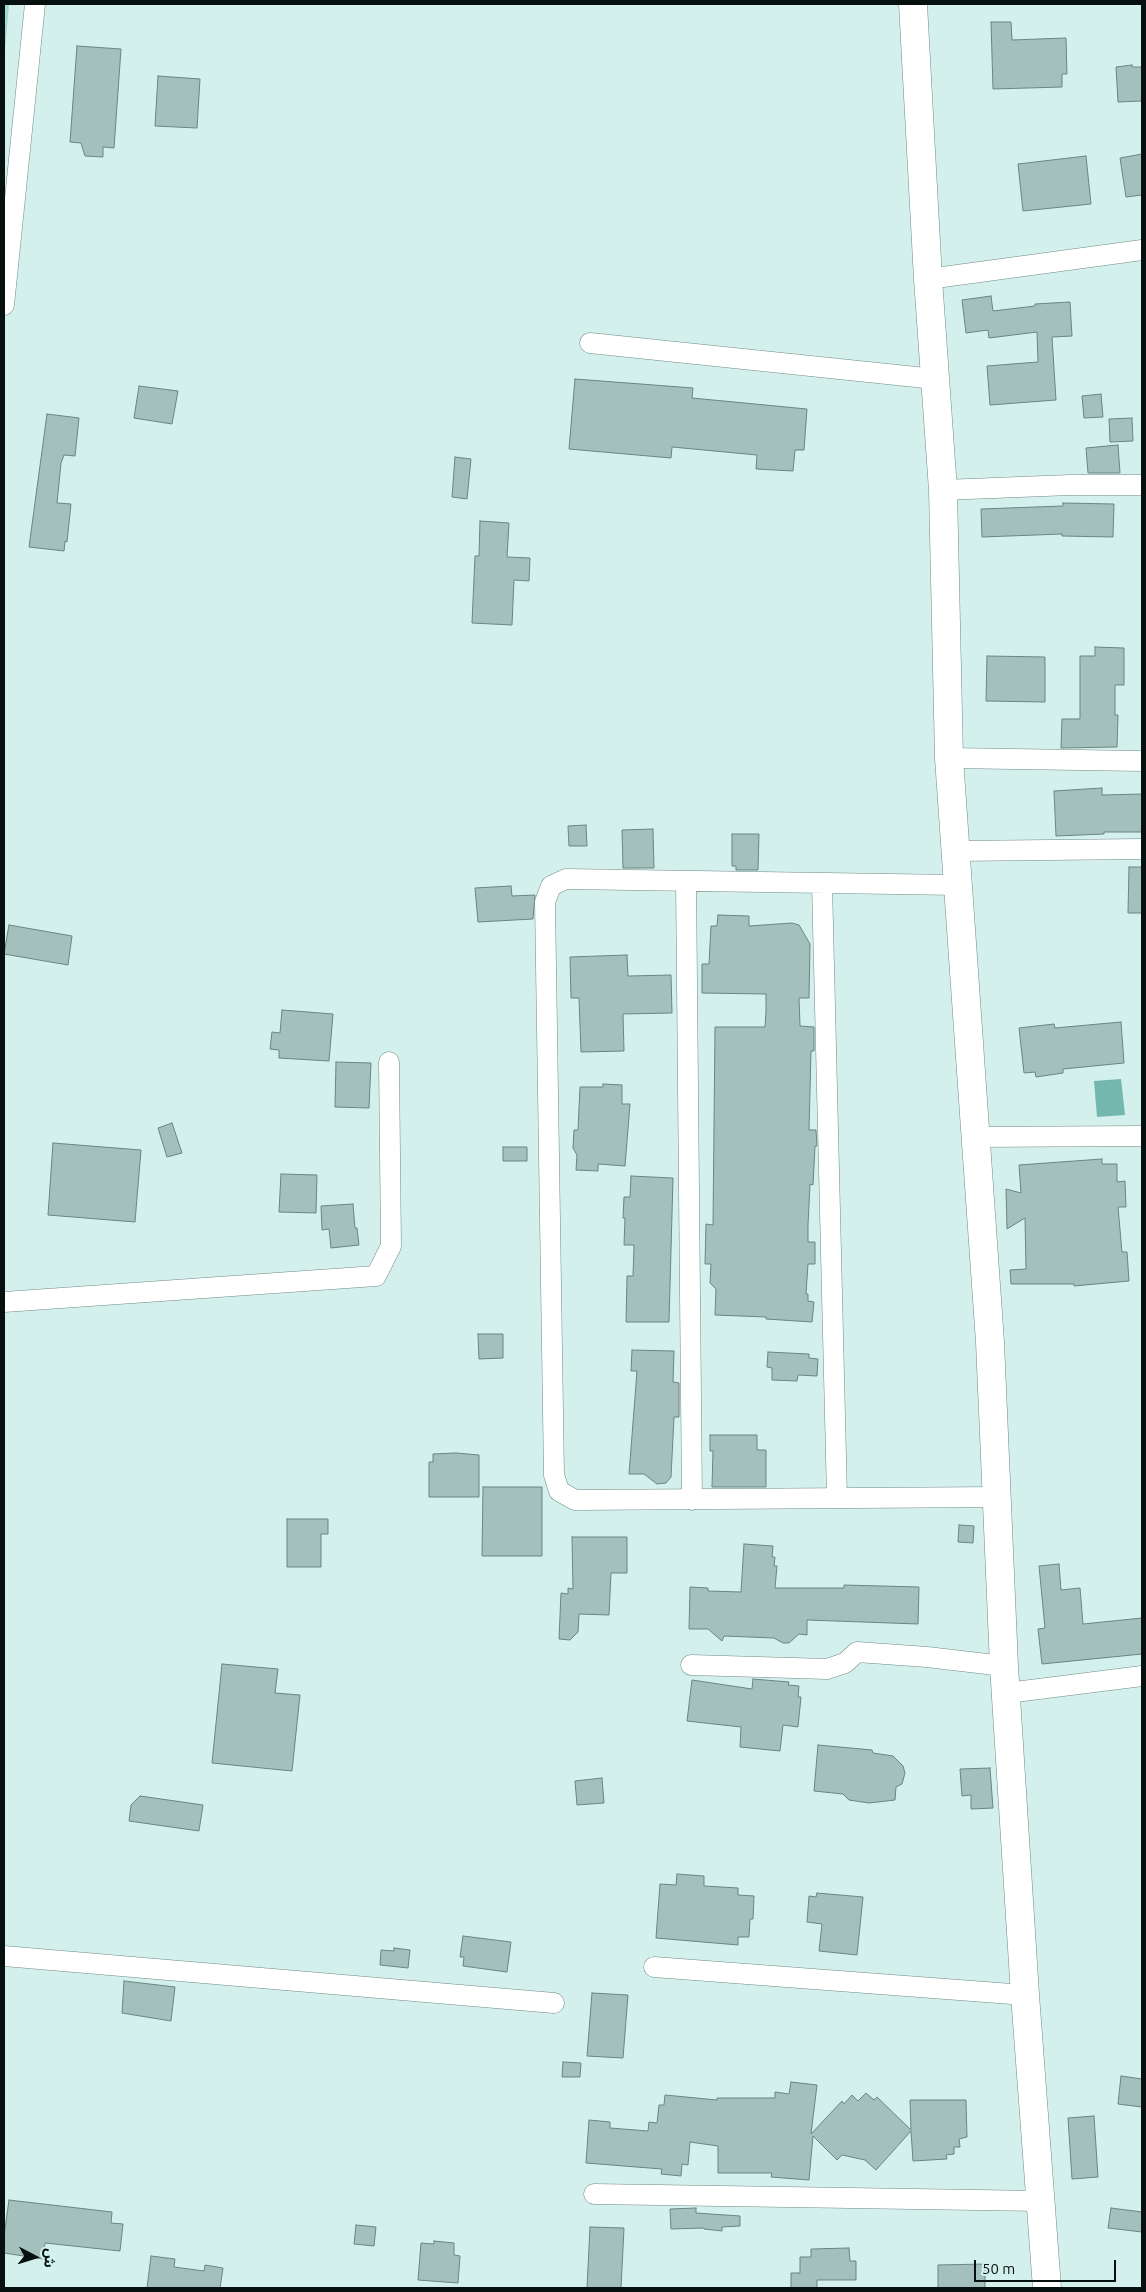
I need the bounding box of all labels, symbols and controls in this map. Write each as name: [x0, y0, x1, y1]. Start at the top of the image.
north arrow: [10, 2232, 60, 2282]
text: ش: [41, 2248, 59, 2269]
scale bar: [976, 2250, 1118, 2282]
text: 50 m: [982, 2260, 1015, 2277]

